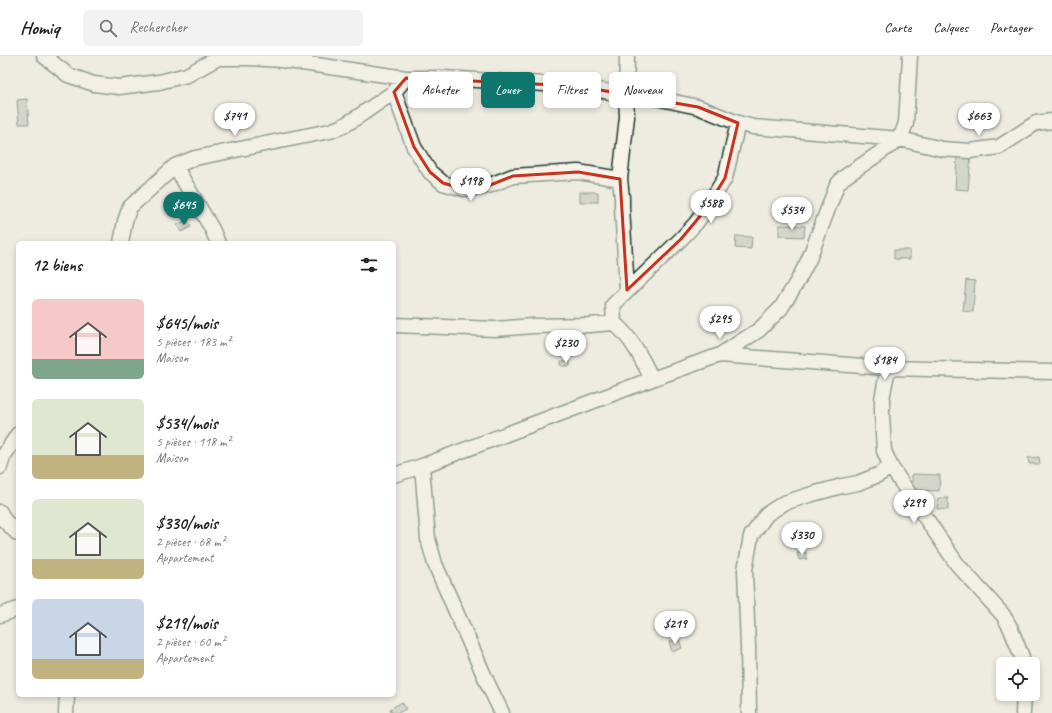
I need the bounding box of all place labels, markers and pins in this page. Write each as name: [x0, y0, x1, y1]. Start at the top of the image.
pin: $741: [211, 103, 259, 137]
pin: $663: [955, 103, 1003, 137]
pin: $198: [447, 168, 495, 202]
pin: $588: [687, 190, 735, 224]
pin: $645: [160, 192, 208, 226]
pin: $534: [768, 197, 816, 231]
pin: $295: [696, 306, 744, 340]
pin: $230: [542, 330, 590, 364]
pin: $184: [861, 347, 909, 381]
pin: $299: [890, 490, 938, 524]
pin: $330: [778, 522, 826, 556]
pin: $219: [651, 611, 699, 645]

